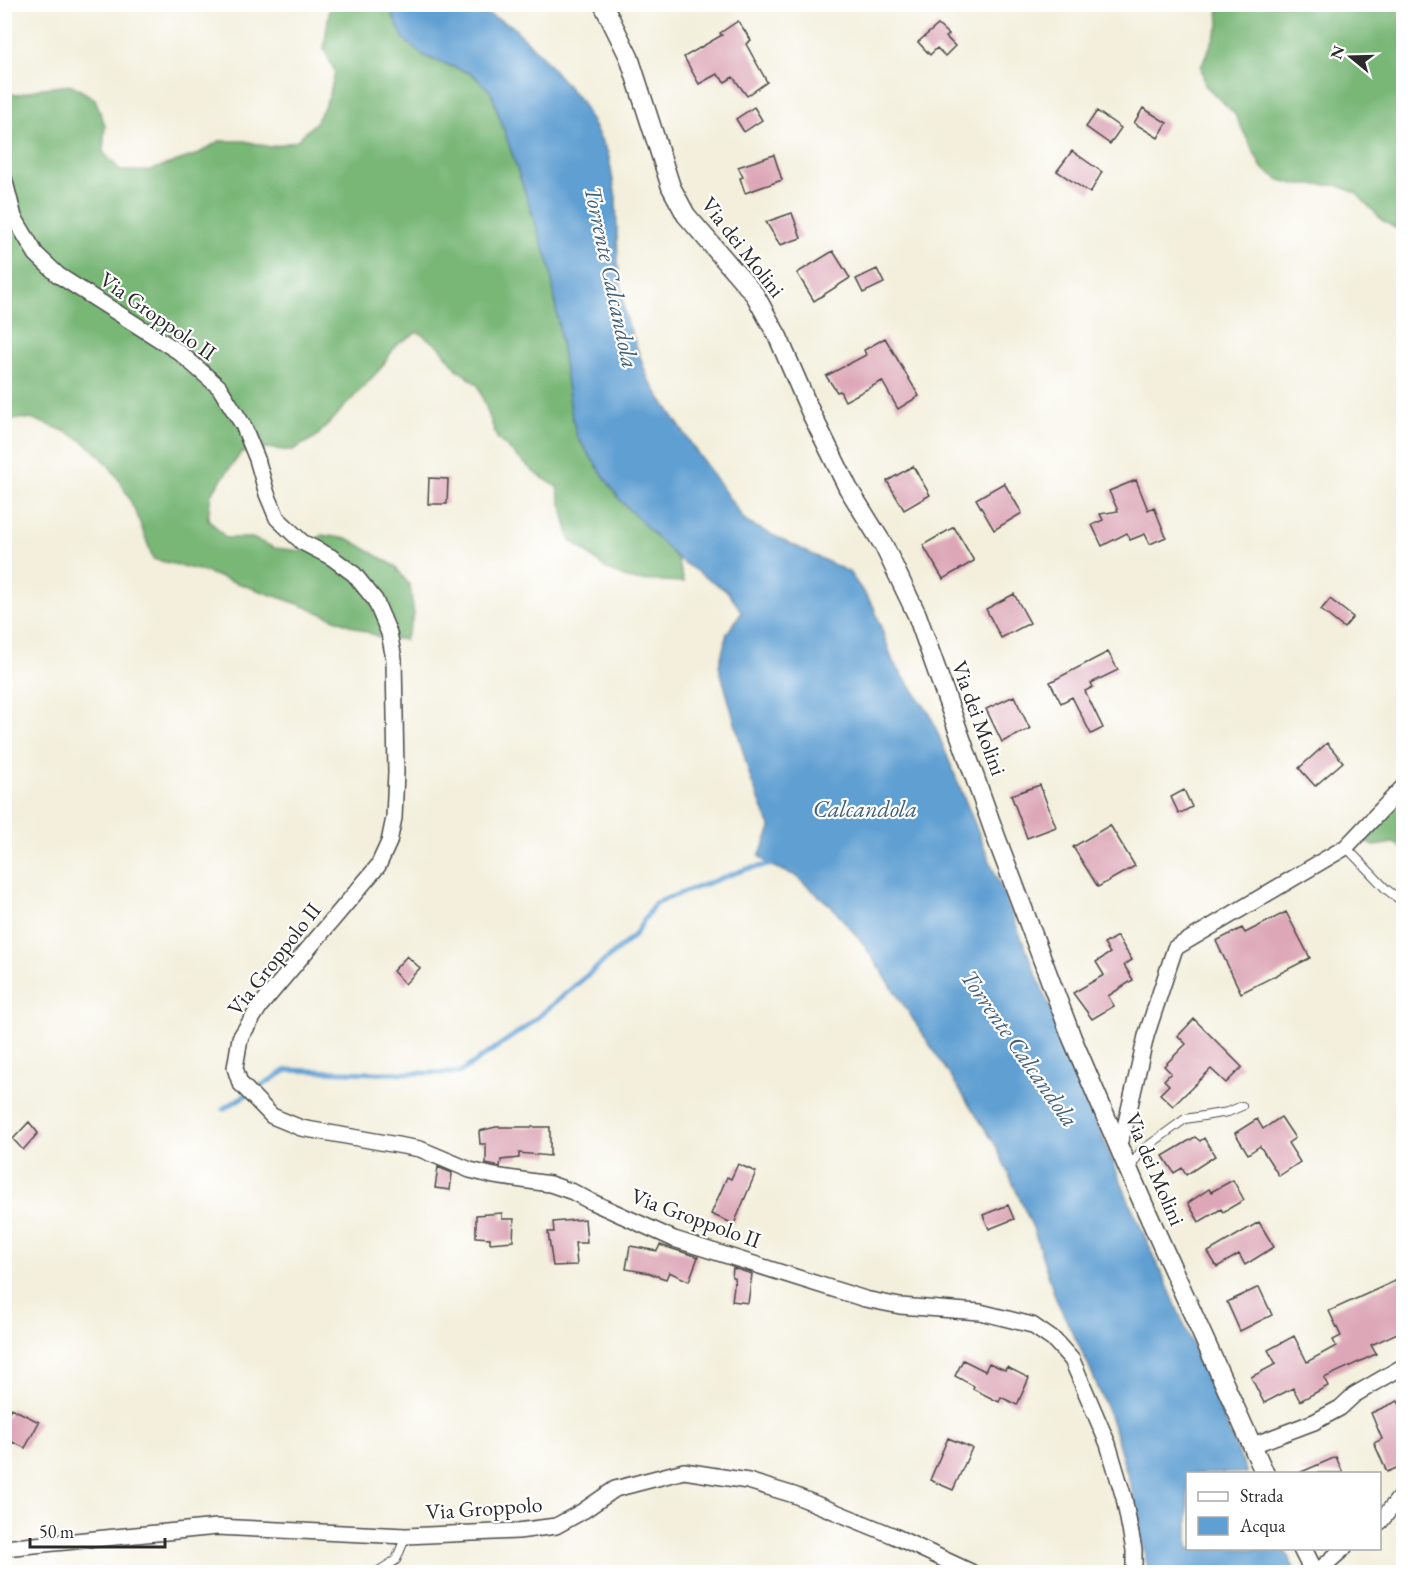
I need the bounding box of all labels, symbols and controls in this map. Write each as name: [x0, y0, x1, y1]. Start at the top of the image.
north arrow: [1321, 27, 1381, 87]
text: N: [1325, 43, 1349, 62]
water label: Torrente Calcandola: [578, 183, 646, 371]
street label: Via dei Molini: [695, 191, 791, 303]
street label: Via Groppolo II: [94, 265, 222, 367]
street label: Via dei Molini: [945, 657, 1013, 779]
water label: Calcandola: [813, 793, 917, 824]
street label: Via Groppolo II: [221, 896, 328, 1022]
water label: Torrente Calcandola: [954, 963, 1086, 1133]
street label: Via dei Molini: [1118, 1108, 1192, 1230]
street label: Via Groppolo II: [627, 1181, 765, 1255]
legend: [1186, 1472, 1381, 1550]
text: Strada: [1240, 1484, 1284, 1507]
street label: Via Groppolo: [425, 1489, 543, 1527]
scale bar: [30, 1511, 165, 1549]
text: Acqua: [1239, 1514, 1286, 1537]
text: 50 m: [39, 1520, 74, 1543]

